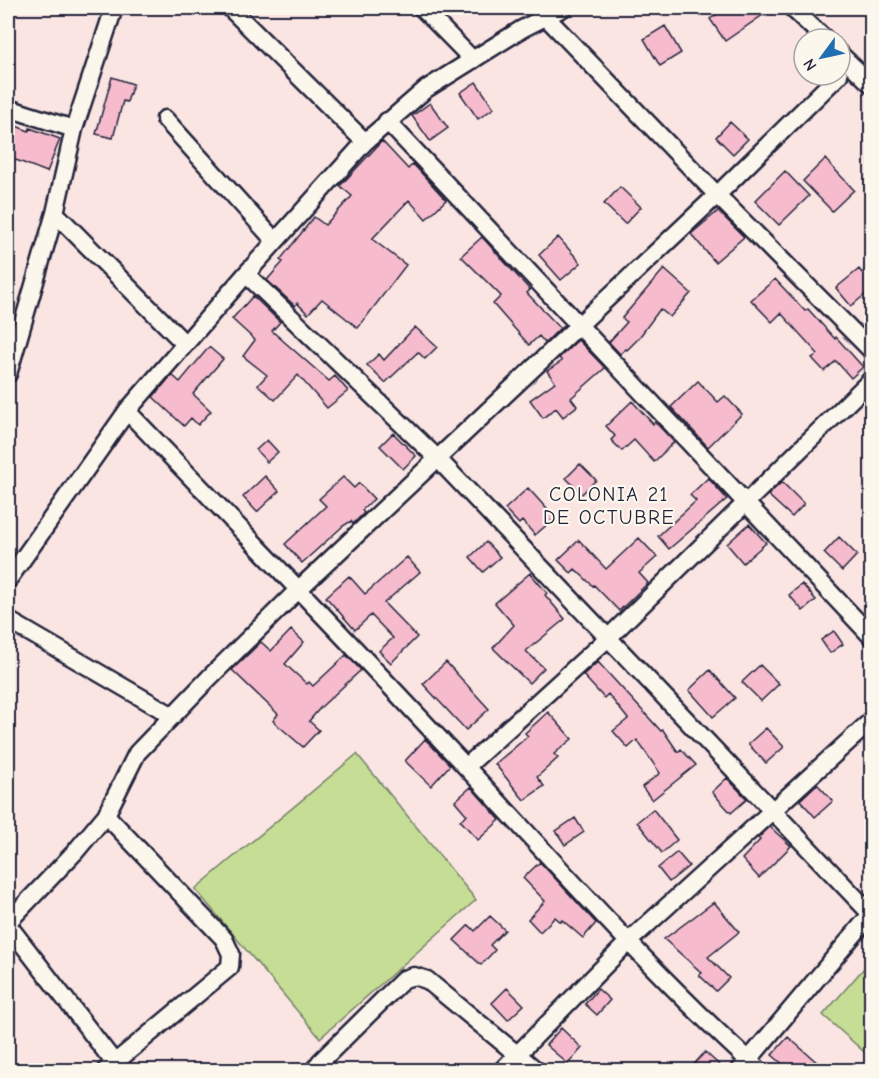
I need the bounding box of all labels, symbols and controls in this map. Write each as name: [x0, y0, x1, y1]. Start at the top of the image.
north arrow: [792, 27, 852, 87]
text: N: [800, 55, 821, 74]
district label: COLONIA 21 DE OCTUBRE: [543, 483, 675, 529]

